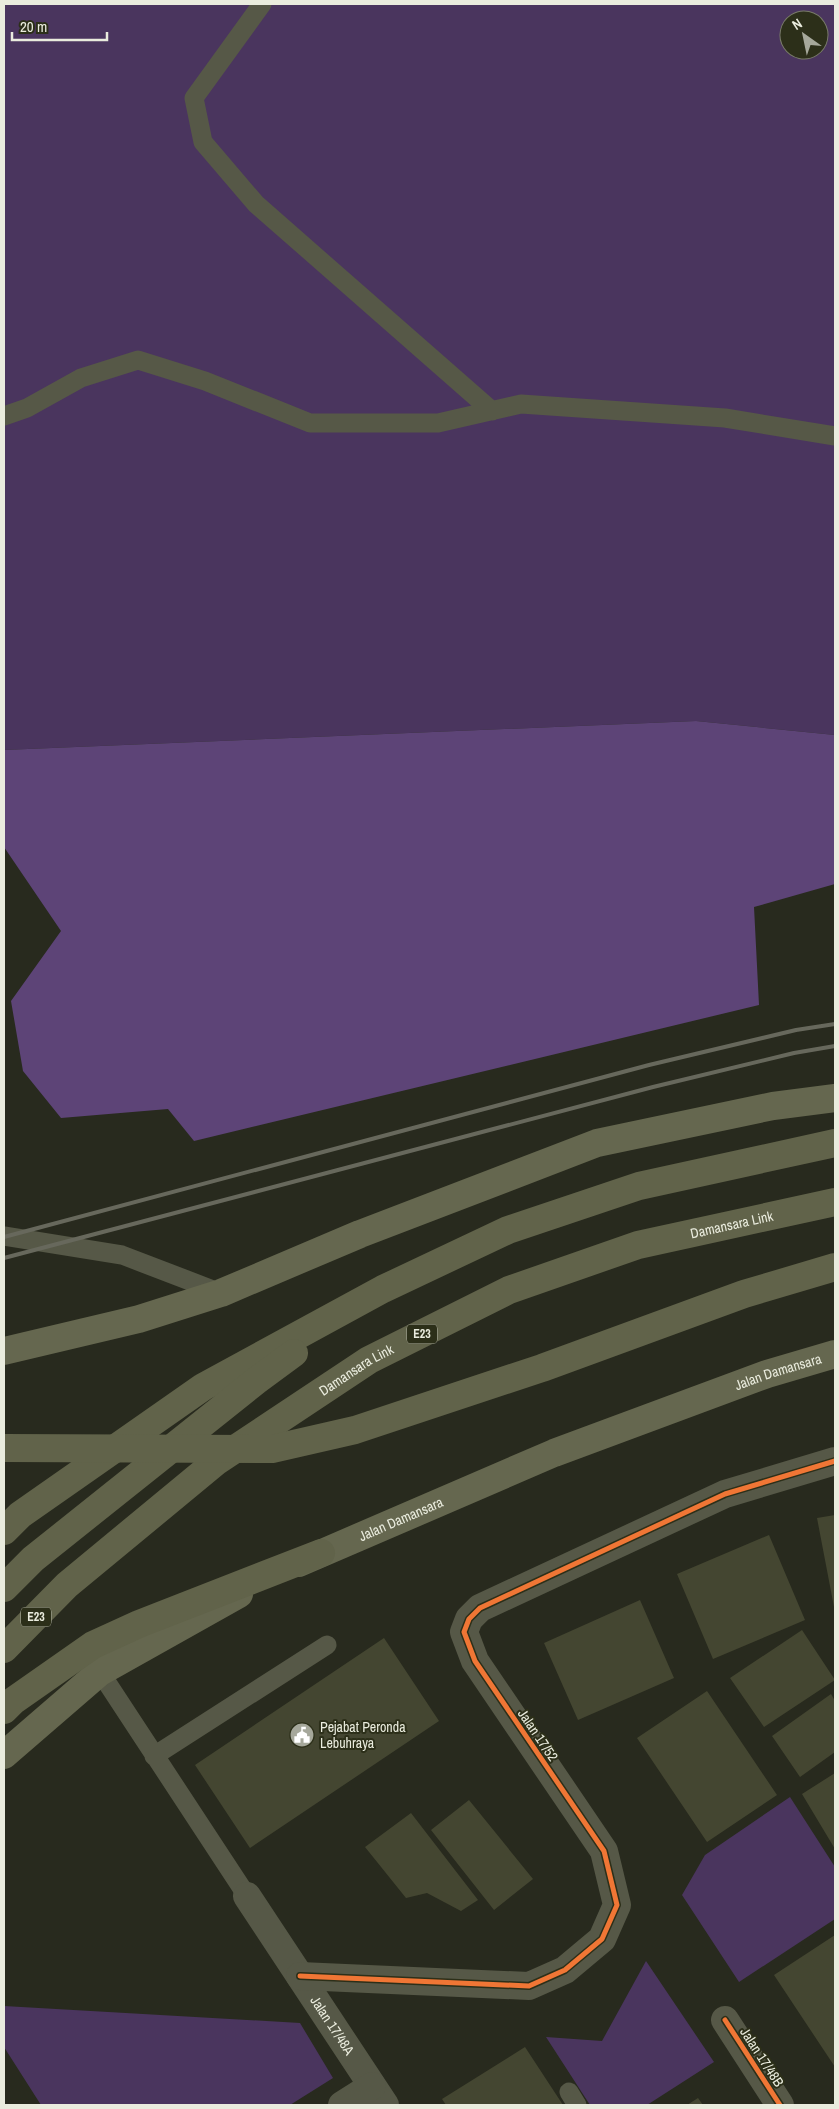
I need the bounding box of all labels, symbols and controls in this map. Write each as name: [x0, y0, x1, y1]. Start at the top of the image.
scale bar: [12, 10, 108, 42]
north arrow: [779, 10, 829, 60]
text: N: [789, 14, 805, 34]
text: 20 m: [20, 16, 47, 37]
street label: Damansara Link: [689, 1207, 775, 1242]
road number: E23: [407, 1325, 437, 1344]
street label: Damansara Link: [316, 1340, 397, 1400]
street label: Jalan Damansara: [732, 1349, 824, 1394]
street label: Jalan Damansara: [356, 1493, 446, 1545]
road number: E23: [21, 1608, 51, 1626]
street label: Jalan 17/52: [514, 1705, 562, 1765]
place label: Pejabat Peronda Lebuhraya: [320, 1718, 406, 1752]
public building icon: Pejabat Peronda Lebuhraya: [289, 1722, 315, 1748]
street label: Jalan 17/48A: [306, 1992, 359, 2059]
street label: Jalan 17/48B: [736, 2024, 788, 2090]

